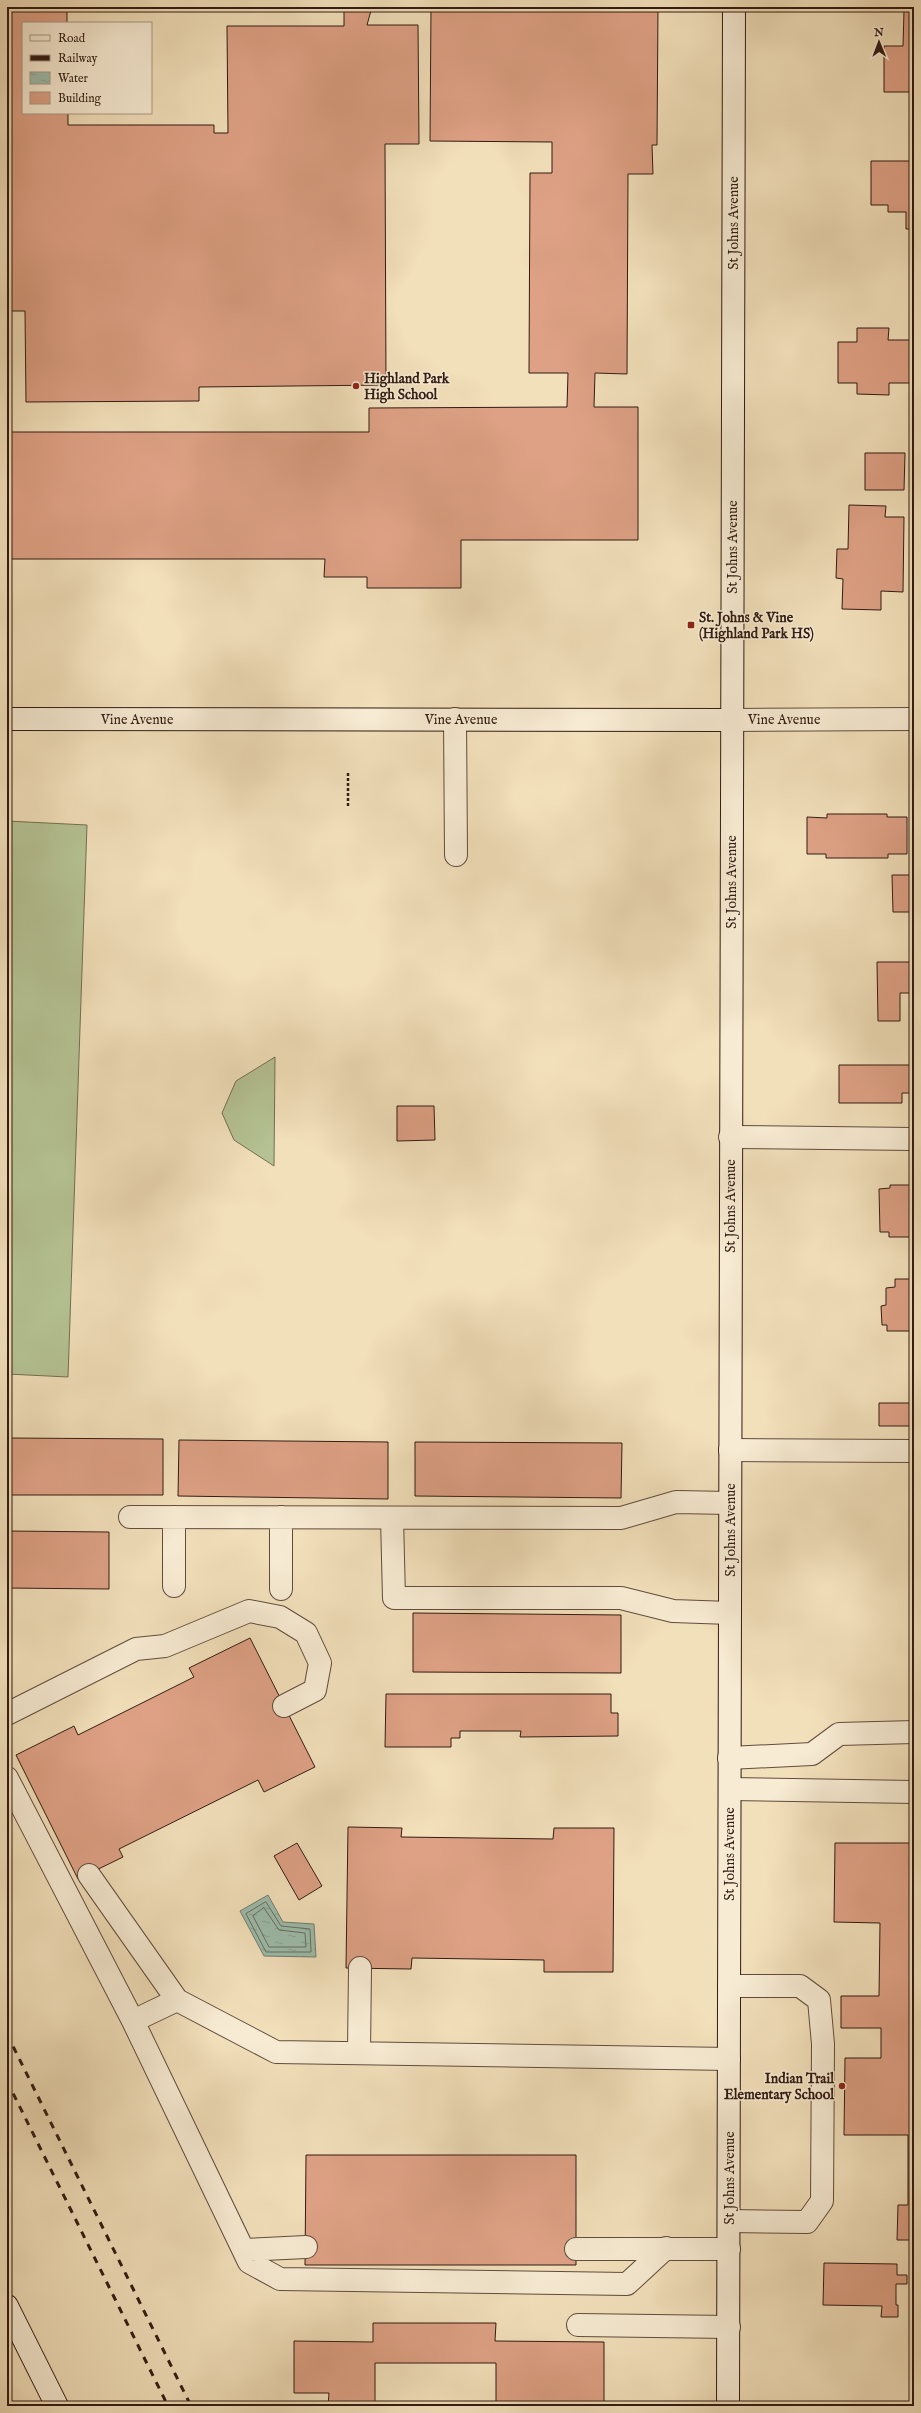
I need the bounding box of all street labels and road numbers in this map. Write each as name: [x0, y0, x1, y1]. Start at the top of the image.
street label: St Johns Avenue: [725, 176, 743, 270]
street label: St Johns Avenue: [724, 500, 742, 594]
street label: Vine Avenue: [100, 711, 174, 729]
street label: Vine Avenue: [424, 711, 498, 729]
street label: Vine Avenue: [747, 711, 821, 729]
street label: St Johns Avenue: [723, 835, 741, 929]
street label: St Johns Avenue: [722, 1159, 740, 1253]
street label: St Johns Avenue: [722, 1483, 740, 1577]
street label: St Johns Avenue: [721, 1807, 739, 1901]
street label: St Johns Avenue: [721, 2131, 739, 2225]

